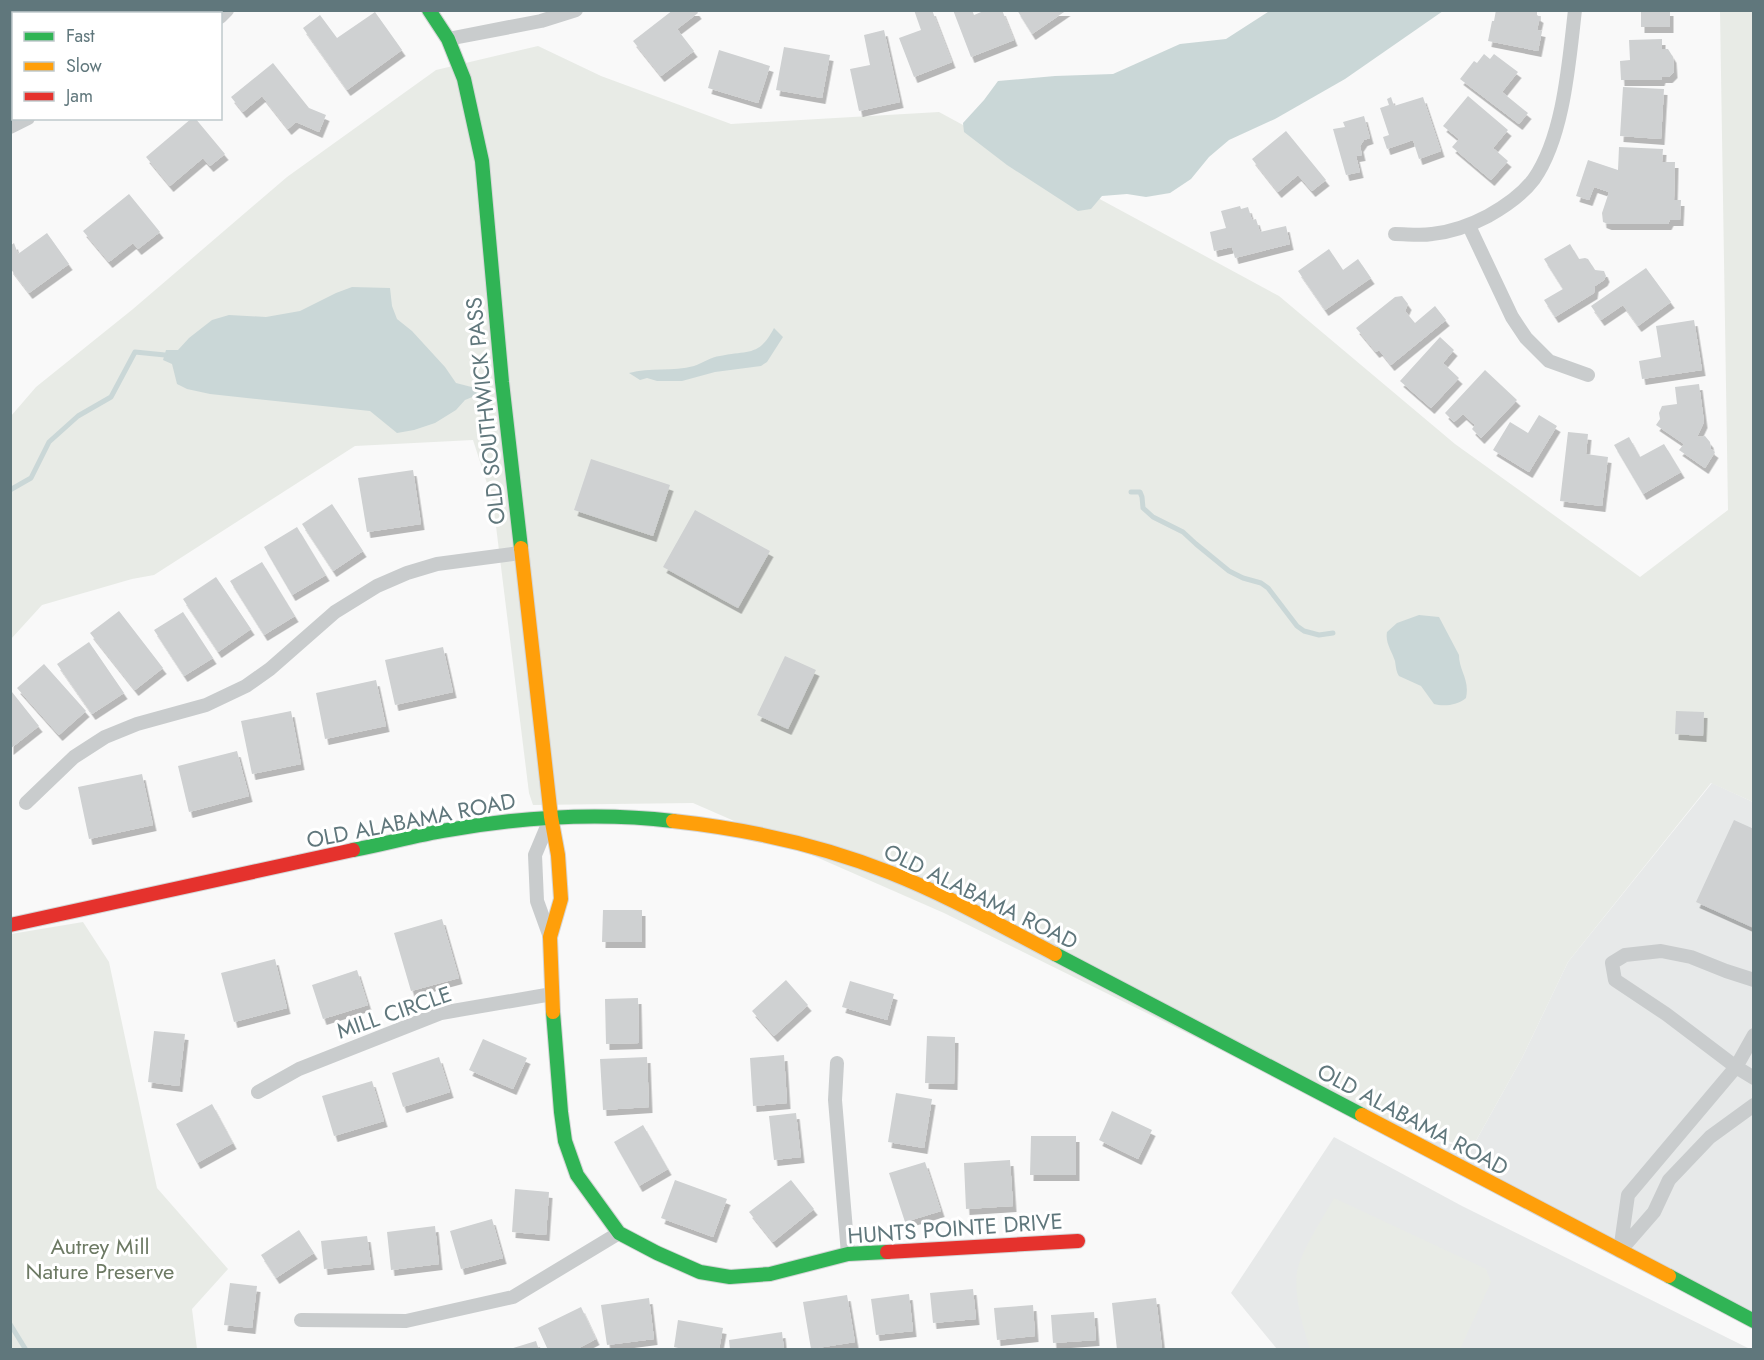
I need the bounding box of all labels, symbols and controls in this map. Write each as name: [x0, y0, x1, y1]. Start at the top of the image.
legend: [12, 12, 222, 120]
text: Fast: [66, 23, 95, 49]
text: Slow: [66, 53, 103, 79]
text: Jam: [64, 83, 93, 109]
street label: OLD SOUTHWICK PASS: [457, 296, 513, 526]
street label: OLD ALABAMA ROAD: [304, 784, 518, 856]
street label: OLD ALABAMA ROAD: [879, 835, 1083, 957]
street label: MILL CIRCLE: [332, 977, 456, 1047]
street label: OLD ALABAMA ROAD: [1312, 1055, 1514, 1183]
street label: HUNTS POINTE DRIVE: [846, 1205, 1064, 1251]
park label: Autrey Mill Nature Preserve: [26, 1230, 174, 1287]

